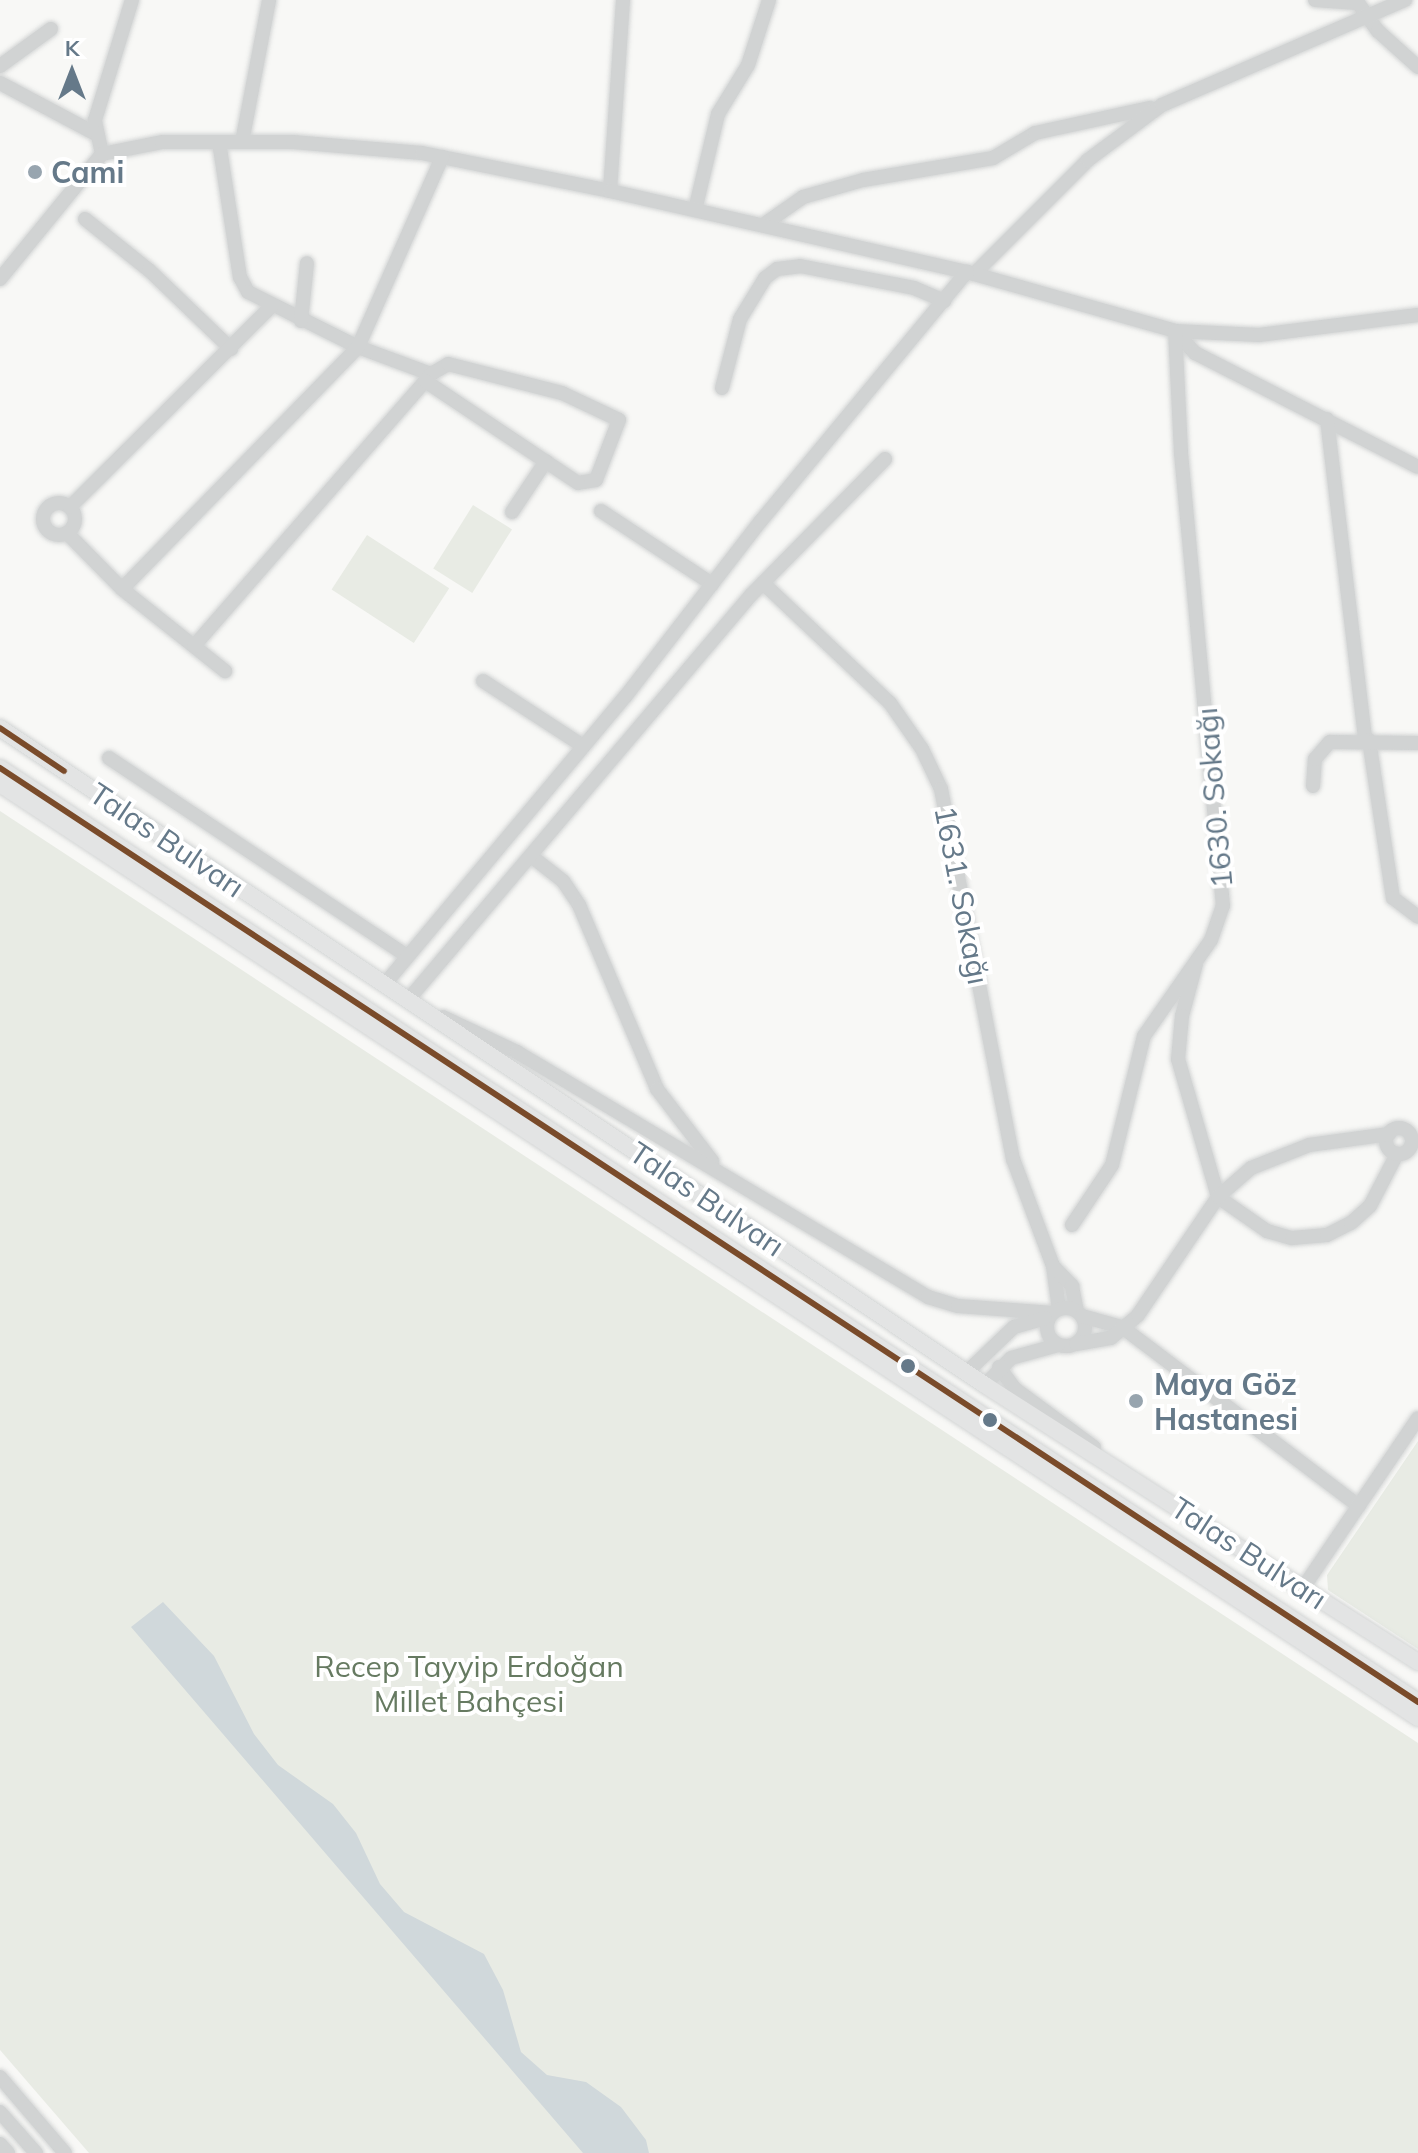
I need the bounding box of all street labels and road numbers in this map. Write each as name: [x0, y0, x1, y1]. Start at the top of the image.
street label: 1630. Sokağı: [1188, 706, 1240, 890]
street label: Talas Bulvarı: [83, 775, 251, 905]
street label: 1631. Sokağı: [927, 803, 997, 987]
street label: Talas Bulvarı: [623, 1134, 791, 1264]
street label: Talas Bulvarı: [1164, 1489, 1334, 1617]

